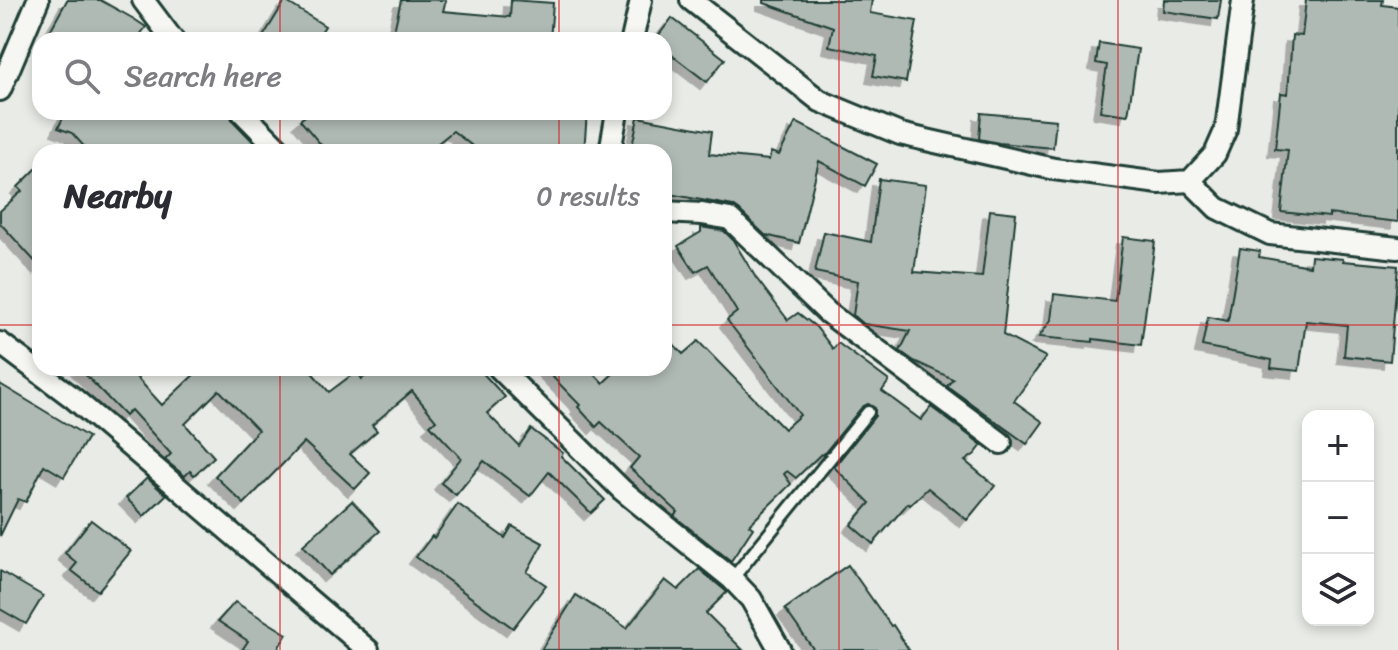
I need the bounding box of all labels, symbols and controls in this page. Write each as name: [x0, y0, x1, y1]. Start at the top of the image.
search box: [32, 32, 672, 120]
text: Search here: [124, 49, 282, 103]
icon: search: [60, 54, 104, 98]
text: Nearby: [64, 166, 172, 226]
text: 0 results: [536, 173, 640, 219]
map controls: [1302, 410, 1374, 626]
button: +: [1302, 410, 1374, 482]
button: −: [1302, 482, 1374, 554]
button: layers: [1302, 554, 1374, 626]

